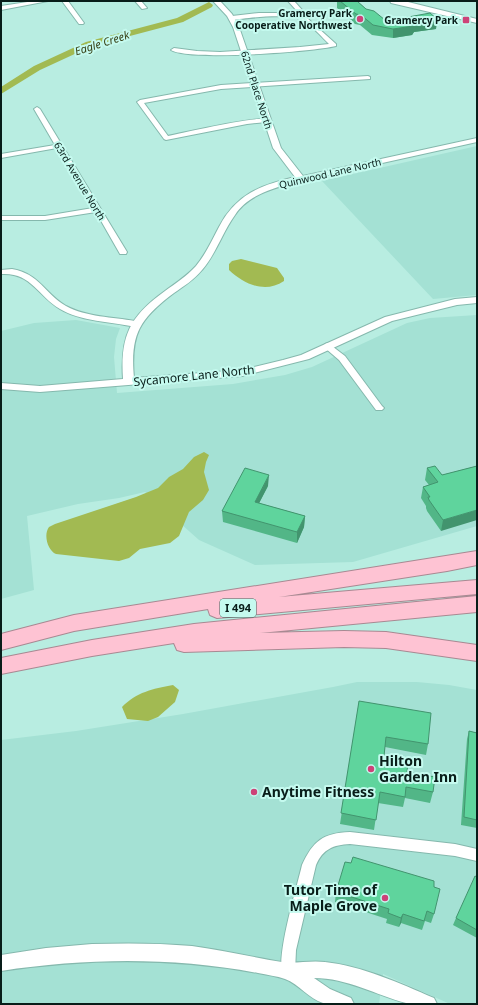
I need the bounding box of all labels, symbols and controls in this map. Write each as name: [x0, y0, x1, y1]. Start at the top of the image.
place label: Gramercy Park Cooperative Northwest: [235, 6, 353, 32]
place label: Gramercy Park: [384, 13, 459, 27]
marker: Gramercy Park Cooperative Northwest: [355, 14, 365, 24]
marker: Gramercy Park: [461, 15, 471, 25]
water label: Eagle Creek: [73, 26, 132, 58]
street label: 62nd Place North: [238, 49, 276, 131]
street label: 63rd Avenue North: [51, 139, 109, 223]
street label: Quinwood Lane North: [278, 154, 382, 192]
street label: Sycamore Lane North: [133, 361, 255, 390]
road number: I 494: [220, 599, 256, 617]
place label: Hilton Garden Inn: [379, 751, 457, 786]
marker: Hilton Garden Inn: [366, 764, 376, 774]
place label: Anytime Fitness: [262, 782, 374, 801]
marker: Anytime Fitness: [249, 787, 259, 797]
place label: Tutor Time of Maple Grove: [284, 880, 379, 915]
marker: Tutor Time of Maple Grove: [380, 893, 390, 903]

